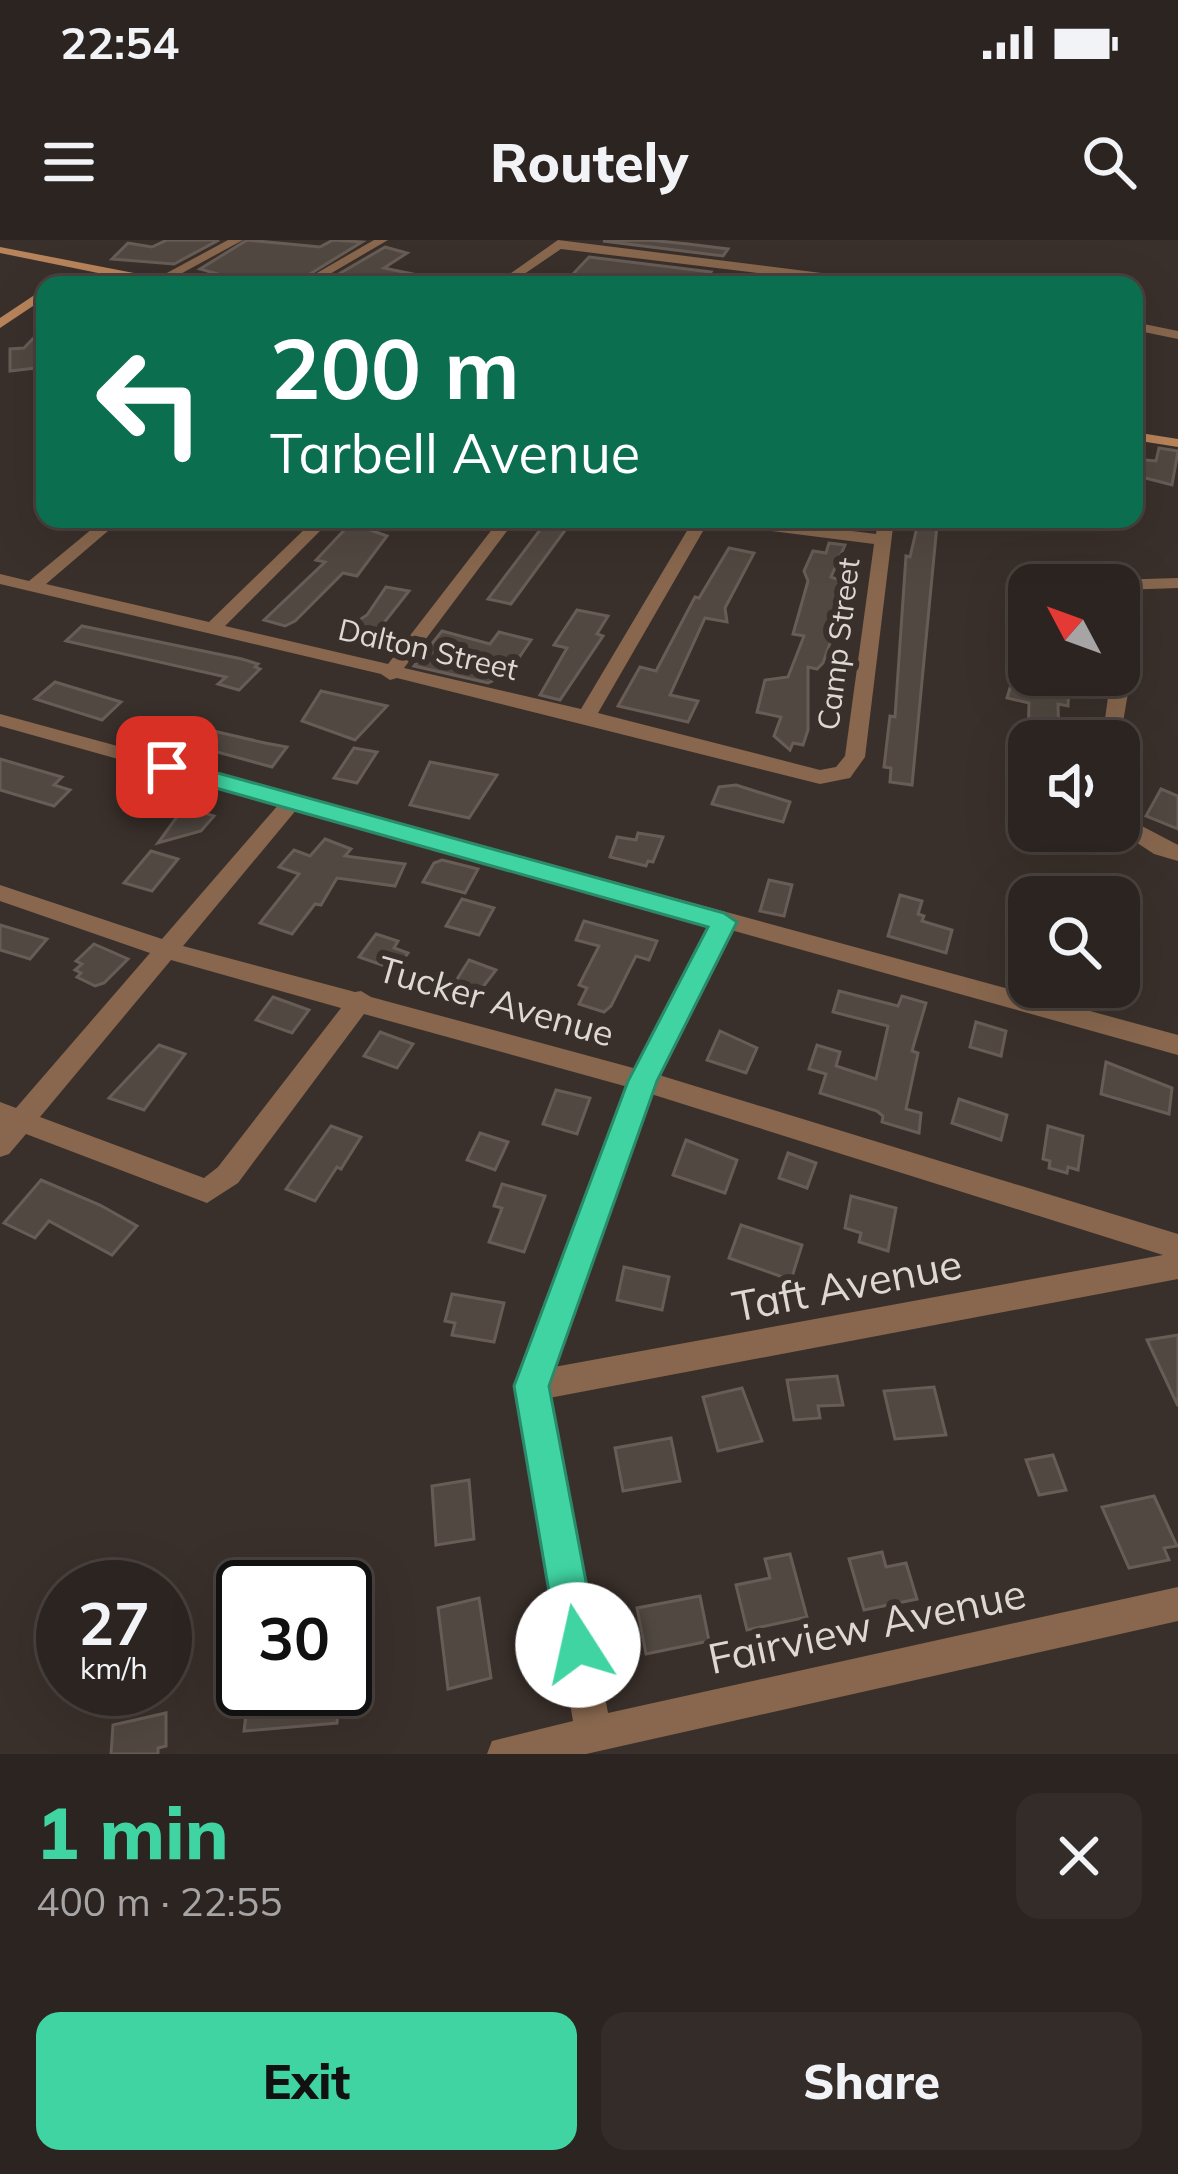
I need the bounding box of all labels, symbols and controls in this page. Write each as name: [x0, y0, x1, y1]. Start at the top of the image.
text: 22:54: [60, 14, 179, 70]
text: Routely: [490, 128, 688, 196]
icon: menu: [36, 129, 102, 195]
icon: search: [1076, 129, 1142, 195]
text: 200 m: [270, 315, 520, 420]
icon: left: [72, 324, 228, 480]
text: Tarbell Avenue: [270, 419, 640, 487]
street label: Camp Street: [809, 556, 867, 732]
north arrow: [1008, 564, 1140, 696]
map controls: [1008, 564, 1140, 1008]
street label: Dalton Street: [335, 610, 522, 688]
pin: [116, 716, 218, 818]
button: sound: [1008, 720, 1140, 852]
icon: arrive: [134, 734, 200, 800]
button: search: [1008, 876, 1140, 1008]
street label: Tucker Avenue: [373, 945, 619, 1056]
street label: Taft Avenue: [728, 1236, 966, 1333]
speed limit sign: 30: [216, 1560, 372, 1716]
street label: Fairview Avenue: [703, 1566, 1030, 1685]
position arrow: [515, 1582, 641, 1708]
text: 27: [78, 1585, 150, 1660]
text: km/h: [80, 1649, 148, 1687]
text: 1 min: [36, 1787, 229, 1877]
button: close: [1016, 1793, 1142, 1919]
text: 400 m · 22:55: [36, 1877, 282, 1926]
button: Exit: [36, 2012, 577, 2150]
button: Share: [601, 2012, 1142, 2150]

